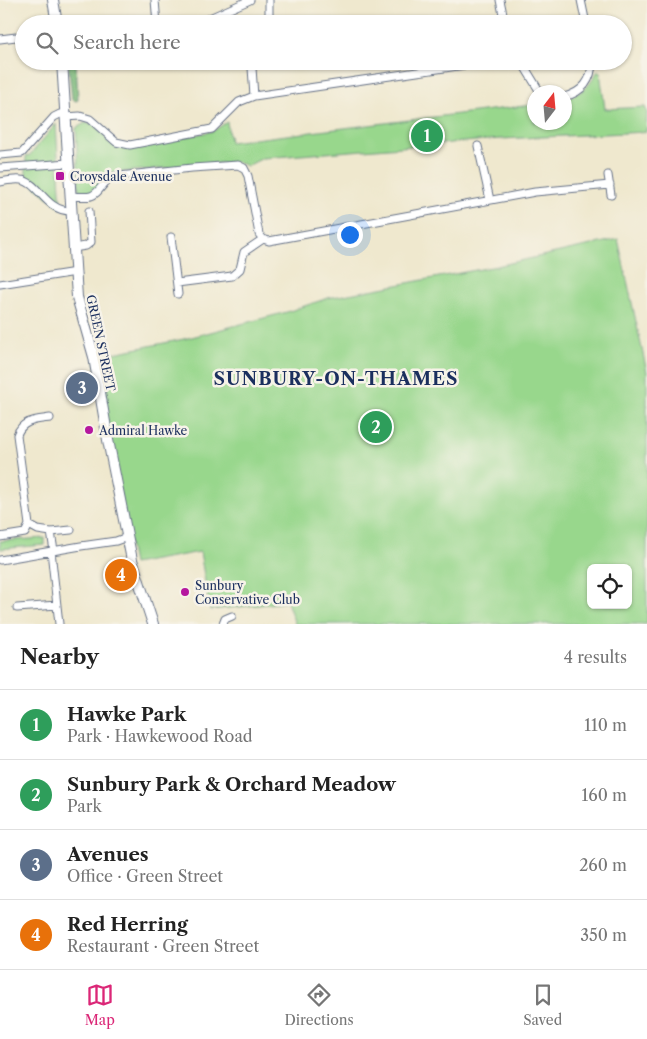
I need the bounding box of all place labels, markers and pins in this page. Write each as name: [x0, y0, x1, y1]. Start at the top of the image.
pin: 1: [411, 117, 443, 155]
place label: Croysdale Avenue: [70, 169, 172, 184]
marker: Croysdale Avenue: [54, 170, 66, 182]
pin: 3: [66, 369, 98, 407]
pin: 2: [360, 408, 392, 446]
place label: Admiral Hawke: [98, 423, 187, 438]
marker: Admiral Hawke: [83, 424, 95, 436]
pin: 4: [105, 556, 137, 594]
place label: Sunbury Conservative Club: [195, 578, 300, 607]
marker: Sunbury Conservative Club: [179, 586, 191, 598]

